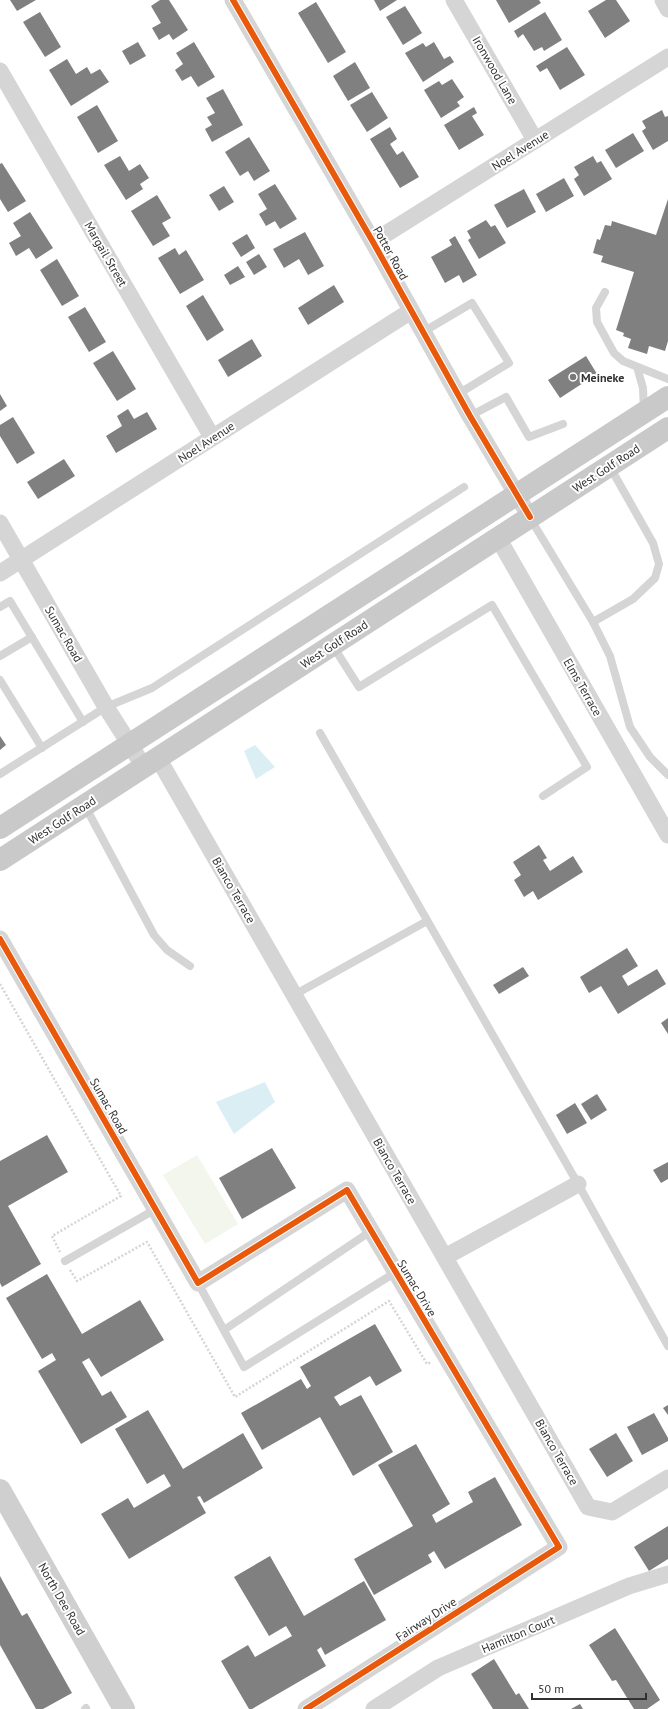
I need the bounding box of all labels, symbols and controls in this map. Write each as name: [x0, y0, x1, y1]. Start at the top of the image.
street label: Ironwood Lane: [469, 33, 521, 107]
street label: Noel Avenue: [489, 127, 551, 173]
street label: Margail Street: [81, 219, 131, 289]
street label: Potter Road: [370, 223, 412, 283]
place label: Meineke: [581, 370, 624, 385]
marker: Meineke: [568, 372, 578, 382]
street label: Noel Avenue: [175, 418, 237, 466]
street label: West Golf Road: [569, 441, 643, 495]
street label: Sumac Road: [42, 603, 86, 665]
street label: West Golf Road: [297, 617, 371, 671]
street label: Elms Terrace: [560, 655, 606, 719]
street label: West Golf Road: [25, 793, 99, 847]
street label: Bianco Terrace: [209, 854, 259, 926]
street label: Sumac Road: [87, 1075, 131, 1137]
street label: Bianco Terrace: [370, 1135, 420, 1207]
street label: Sumac Drive: [394, 1257, 440, 1319]
street label: Bianco Terrace: [532, 1416, 582, 1488]
street label: North Dee Road: [35, 1560, 89, 1638]
street label: Fairway Drive: [393, 1594, 459, 1644]
street label: Hamilton Court: [479, 1612, 557, 1656]
scale bar: [532, 1675, 646, 1701]
text: 50 m: [538, 1681, 564, 1696]

